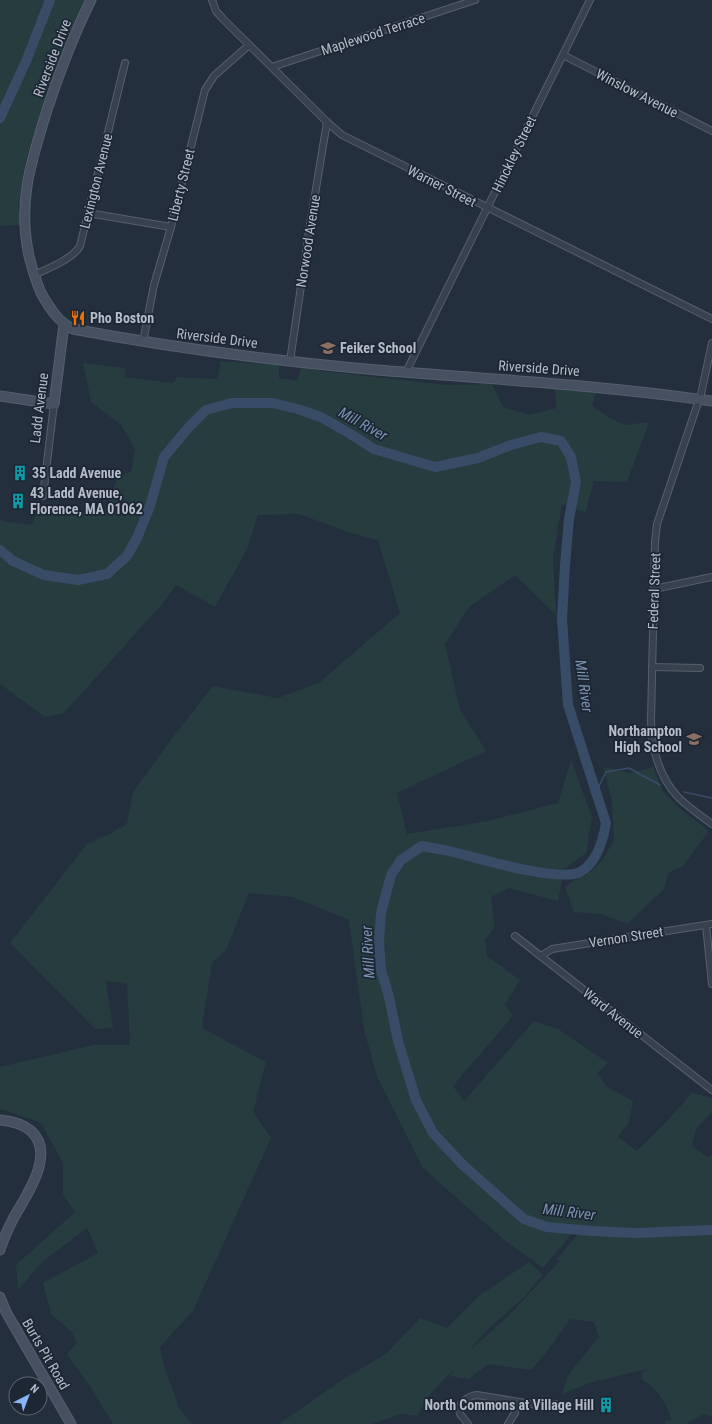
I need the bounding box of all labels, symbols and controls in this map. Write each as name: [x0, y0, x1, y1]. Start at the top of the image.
street label: Maplewood Terrace: [319, 10, 427, 58]
street label: Riverside Drive: [30, 17, 74, 99]
street label: Winslow Avenue: [593, 65, 681, 121]
street label: Hinckley Street: [489, 113, 539, 195]
street label: Lexington Avenue: [76, 131, 116, 230]
street label: Liberty Street: [164, 147, 198, 223]
street label: Warner Street: [405, 162, 479, 210]
street label: Norwood Avenue: [293, 193, 323, 289]
restaurant icon: Pho Boston: [69, 309, 87, 327]
place label: Pho Boston: [90, 310, 154, 326]
street label: Riverside Drive: [176, 325, 259, 351]
school or university icon: Feiker School: [319, 339, 337, 357]
place label: Feiker School: [340, 340, 416, 356]
street label: Riverside Drive: [498, 357, 581, 379]
street label: Ladd Avenue: [27, 371, 51, 444]
water label: Mill River: [336, 403, 391, 445]
building icon: 35 Ladd Avenue: [11, 464, 29, 482]
place label: 35 Ladd Avenue: [32, 465, 121, 481]
place label: 43 Ladd Avenue, Florence, MA 01062: [30, 485, 143, 517]
building icon: 43 Ladd Avenue, Florence, MA 01062: [9, 492, 27, 510]
street label: Federal Street: [645, 552, 663, 630]
water label: Mill River: [571, 659, 597, 714]
place label: Northampton High School: [608, 723, 682, 755]
school or university icon: Northampton High School: [685, 730, 703, 748]
street label: Vernon Street: [588, 923, 664, 951]
water label: Mill River: [358, 925, 378, 979]
street label: Ward Avenue: [580, 985, 647, 1042]
water label: Mill River: [542, 1200, 597, 1224]
street label: Burts Pit Road: [19, 1316, 73, 1392]
north arrow: [8, 1376, 48, 1416]
text: N: [27, 1382, 41, 1396]
building icon: North Commons at Village Hill: [597, 1396, 615, 1414]
place label: North Commons at Village Hill: [424, 1397, 594, 1413]

